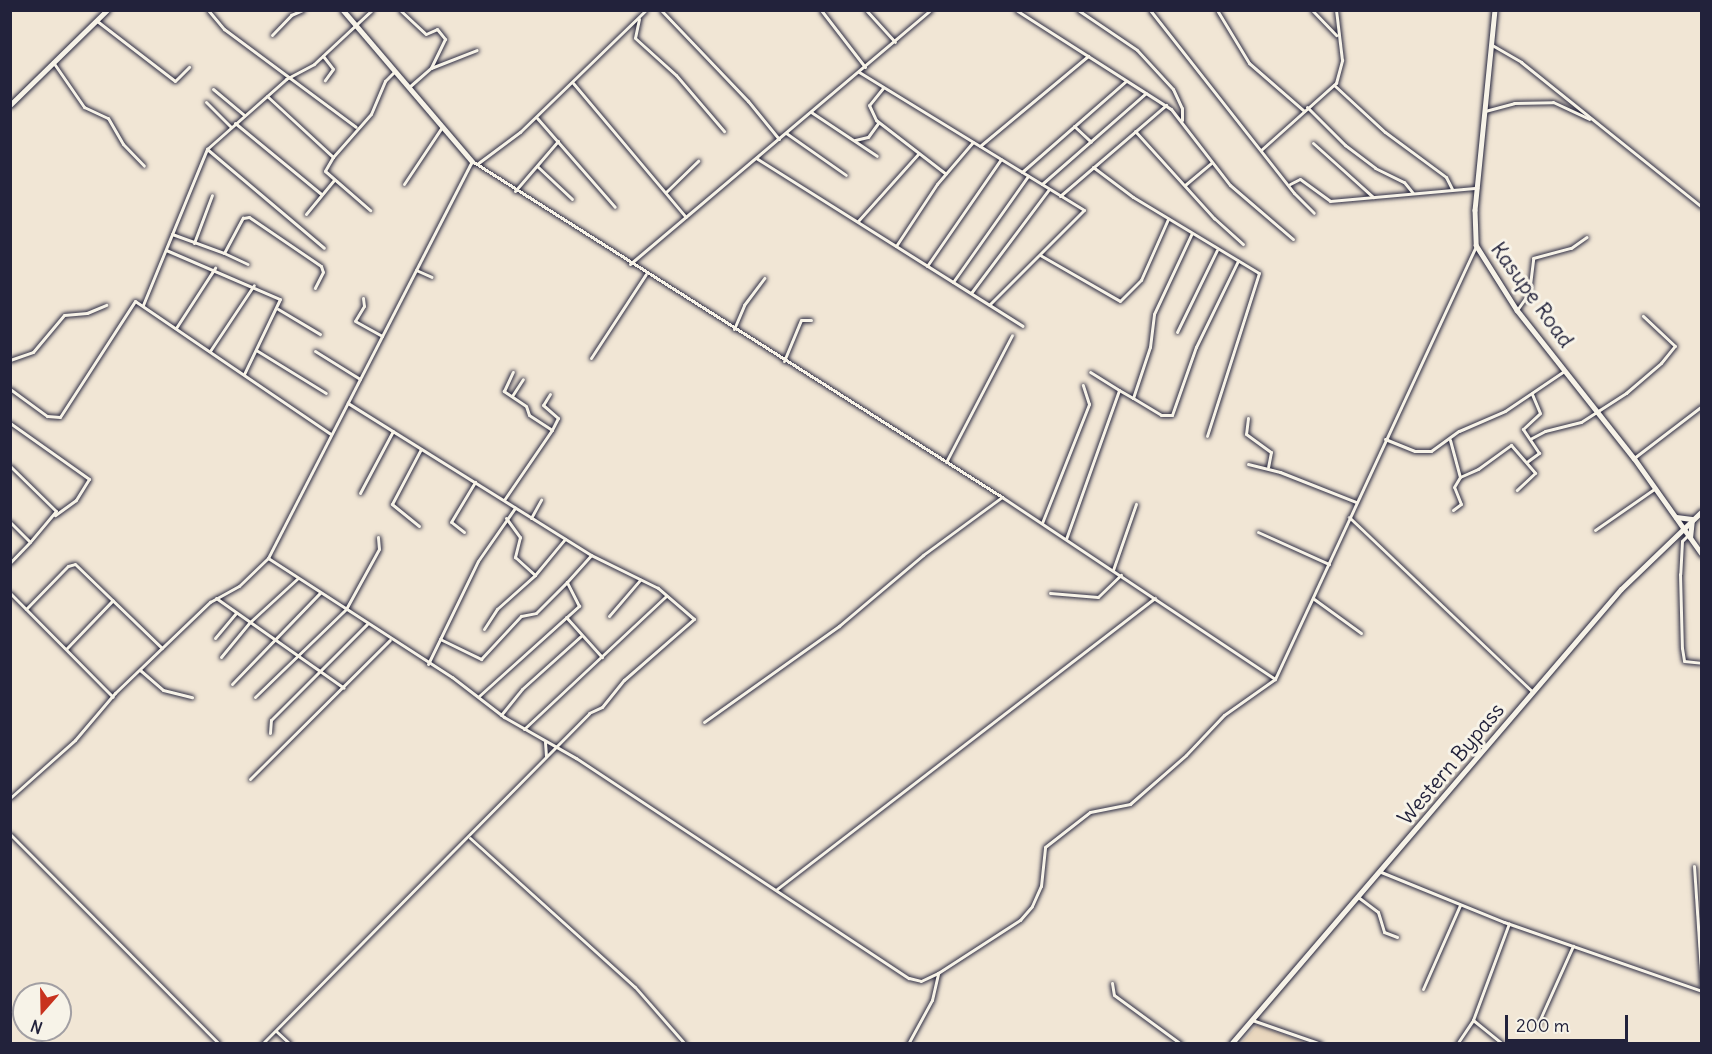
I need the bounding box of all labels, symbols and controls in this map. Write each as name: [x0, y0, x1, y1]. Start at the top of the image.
street label: Kasupe Road: [1485, 237, 1579, 353]
street label: Western Bypass: [1393, 698, 1509, 830]
north arrow: [12, 982, 72, 1042]
scale bar: [1508, 1003, 1631, 1041]
text: 200 m: [1516, 1014, 1570, 1037]
text: N: [28, 1016, 45, 1038]

